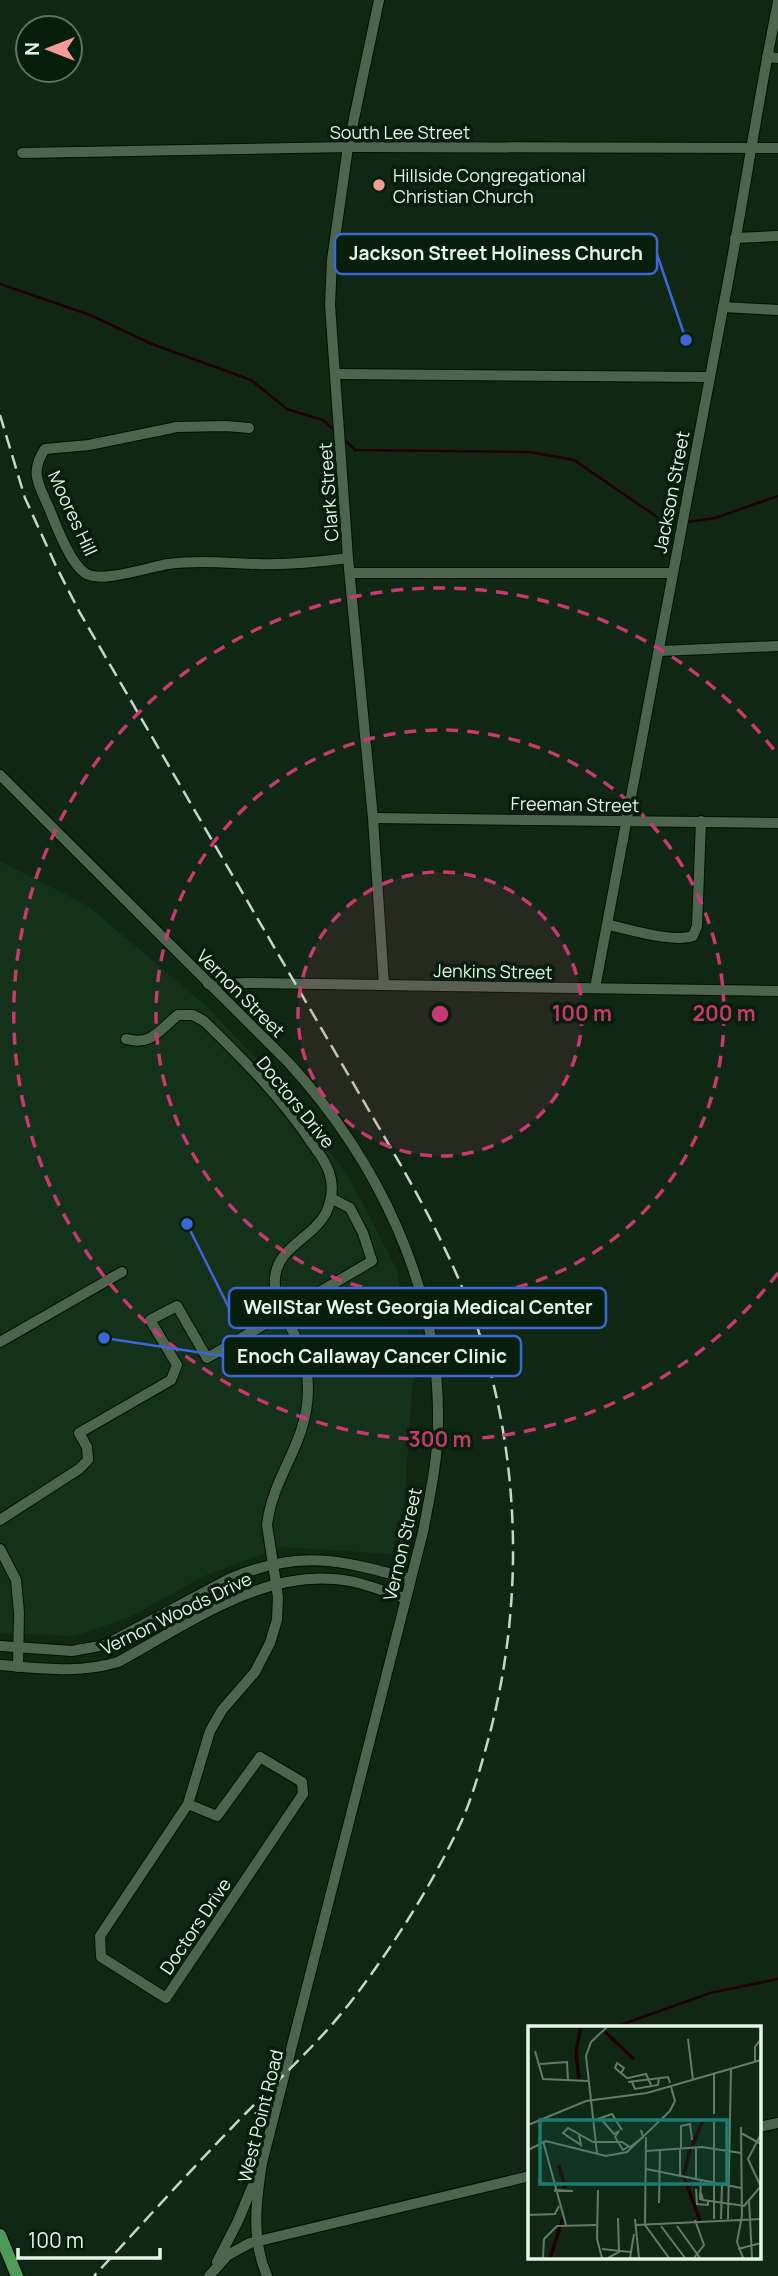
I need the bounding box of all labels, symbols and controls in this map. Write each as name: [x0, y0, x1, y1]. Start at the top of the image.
north arrow: [14, 14, 84, 84]
text: N: [19, 42, 45, 56]
street label: South Lee Street: [330, 120, 470, 144]
place label: Hillside Congregational Christian Church: [393, 163, 586, 208]
marker: Hillside Congregational Christian Church: [371, 177, 387, 193]
callout: Jackson Street Holiness Church: [335, 234, 657, 274]
text: Jackson Street Holiness Church: [349, 240, 643, 266]
street label: Jackson Street: [647, 429, 695, 555]
street label: Clark Street: [313, 442, 343, 542]
street label: Moores Hill: [43, 467, 103, 559]
street label: Freeman Street: [511, 791, 639, 817]
street label: Vernon Street: [192, 944, 290, 1042]
street label: Jenkins Street: [433, 958, 553, 984]
text: 100 m: [552, 999, 612, 1027]
text: 200 m: [692, 999, 756, 1027]
centre of rings: [428, 1002, 452, 1026]
street label: Doctors Drive: [252, 1051, 340, 1153]
callout: WellStar West Georgia Medical Center: [229, 1288, 606, 1328]
text: WellStar West Georgia Medical Center: [243, 1294, 593, 1320]
callout: Enoch Callaway Cancer Clinic: [223, 1336, 521, 1376]
text: Enoch Callaway Cancer Clinic: [237, 1343, 507, 1369]
text: 300 m: [409, 1425, 471, 1453]
street label: Vernon Street: [377, 1485, 427, 1603]
street label: Vernon Woods Drive: [96, 1566, 256, 1660]
street label: Doctors Drive: [154, 1873, 236, 1979]
inset map: [528, 2026, 760, 2258]
street label: West Point Road: [232, 2047, 288, 2185]
scale bar: [18, 2216, 159, 2260]
text: 100 m: [28, 2226, 84, 2254]

